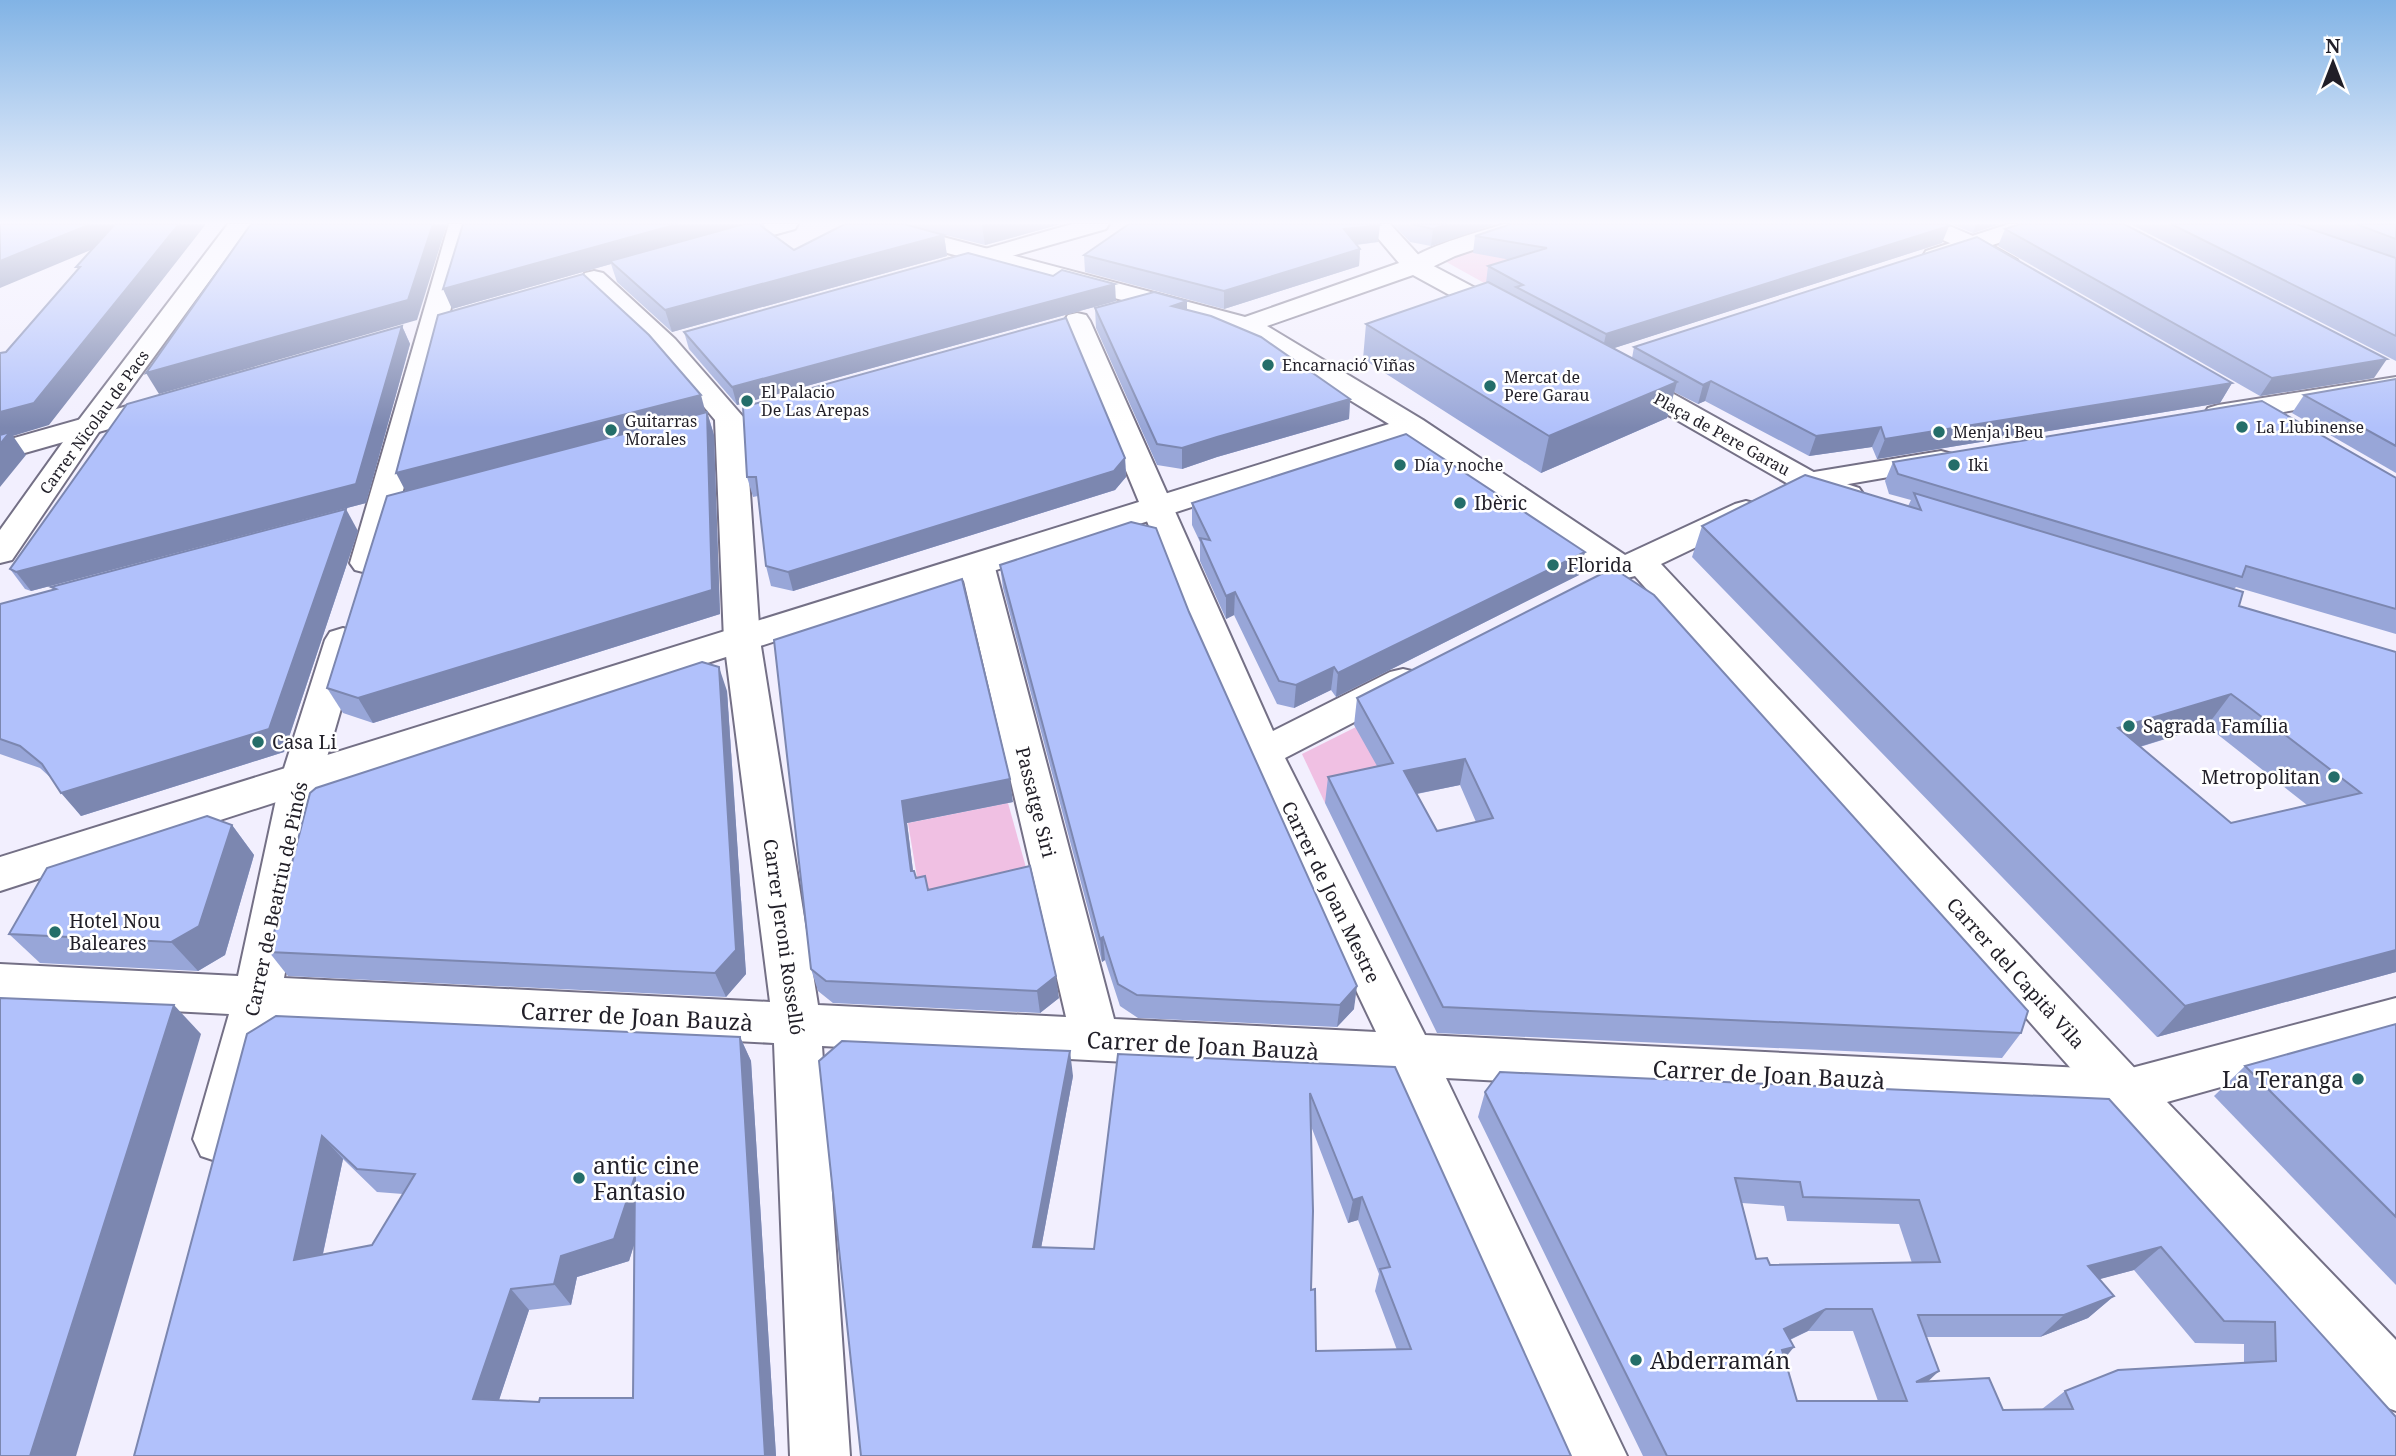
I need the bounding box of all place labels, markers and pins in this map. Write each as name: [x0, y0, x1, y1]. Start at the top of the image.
place label: Encarnació Viñas: [1282, 354, 1415, 376]
marker: Encarnació Viñas: [1260, 357, 1276, 373]
place label: Mercat de Pere Garau: [1504, 366, 1589, 406]
marker: Mercat de Pere Garau: [1482, 378, 1498, 394]
place label: El Palacio De Las Arepas: [761, 381, 869, 421]
marker: El Palacio De Las Arepas: [739, 393, 755, 409]
place label: Guitarras Morales: [625, 410, 697, 450]
place label: La Llubinense: [2256, 416, 2364, 438]
marker: La Llubinense: [2234, 419, 2250, 435]
place label: Menja i Beu: [1953, 421, 2043, 443]
marker: Guitarras Morales: [603, 422, 619, 438]
marker: Menja i Beu: [1931, 424, 1947, 440]
place label: Día y noche: [1414, 454, 1503, 476]
place label: Iki: [1968, 454, 1988, 476]
marker: Día y noche: [1392, 457, 1408, 473]
marker: Iki: [1946, 457, 1962, 473]
place label: Ibèric: [1474, 490, 1527, 516]
marker: Ibèric: [1452, 495, 1468, 511]
place label: Florida: [1567, 552, 1632, 578]
marker: Florida: [1545, 557, 1561, 573]
place label: Sagrada Família: [2143, 713, 2289, 739]
marker: Sagrada Família: [2121, 718, 2137, 734]
place label: Casa Li: [272, 729, 337, 755]
marker: Casa Li: [250, 734, 266, 750]
place label: Metropolitan: [2201, 764, 2320, 790]
marker: Metropolitan: [2326, 769, 2342, 785]
place label: Hotel Nou Baleares: [69, 908, 160, 956]
marker: Hotel Nou Baleares: [47, 924, 63, 940]
place label: La Teranga: [2222, 1063, 2344, 1095]
marker: La Teranga: [2350, 1071, 2366, 1087]
place label: antic cine Fantasio: [593, 1149, 699, 1207]
marker: antic cine Fantasio: [571, 1170, 587, 1186]
place label: Abderramán: [1650, 1344, 1791, 1376]
marker: Abderramán: [1628, 1352, 1644, 1368]

